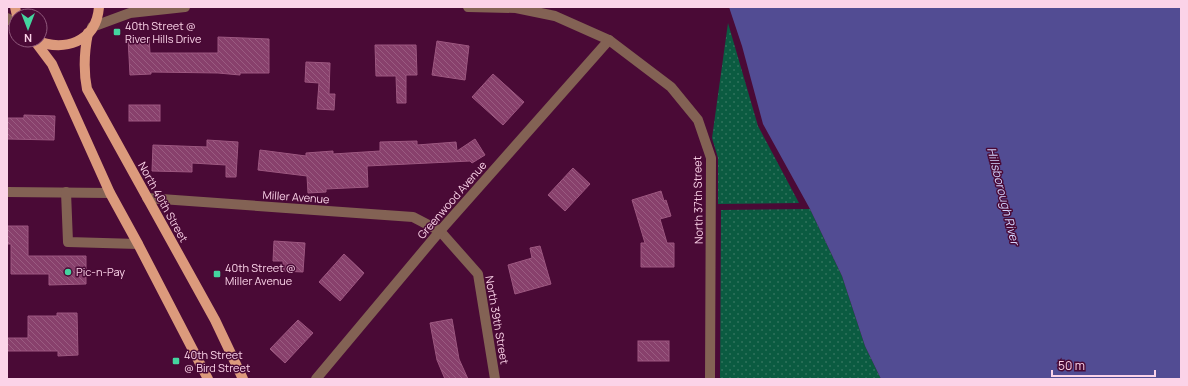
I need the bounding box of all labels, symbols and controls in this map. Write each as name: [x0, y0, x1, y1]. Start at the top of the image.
north arrow: [8, 8, 48, 48]
place label: 40th Street @ River Hills Drive: [125, 18, 202, 46]
marker: 40th Street @ River Hills Drive: [112, 27, 122, 37]
text: N: [24, 31, 32, 46]
water label: Hillsborough River: [983, 145, 1024, 248]
street label: North 37th Street: [689, 156, 706, 244]
street label: Greenwood Avenue: [414, 157, 490, 242]
street label: North 40th Street: [135, 159, 192, 245]
street label: Miller Avenue: [262, 187, 331, 206]
place label: 40th Street @ Miller Avenue: [225, 260, 296, 288]
place label: Pic-n-Pay: [76, 264, 125, 279]
marker: Pic-n-Pay: [63, 267, 73, 277]
marker: 40th Street @ Miller Avenue: [212, 269, 222, 279]
street label: North 39th Street: [482, 275, 513, 365]
place label: 40th Street @ Bird Street: [184, 347, 250, 375]
scale bar: [1052, 352, 1155, 378]
marker: 40th Street @ Bird Street: [171, 356, 181, 366]
text: 50 m: [1058, 357, 1085, 374]

